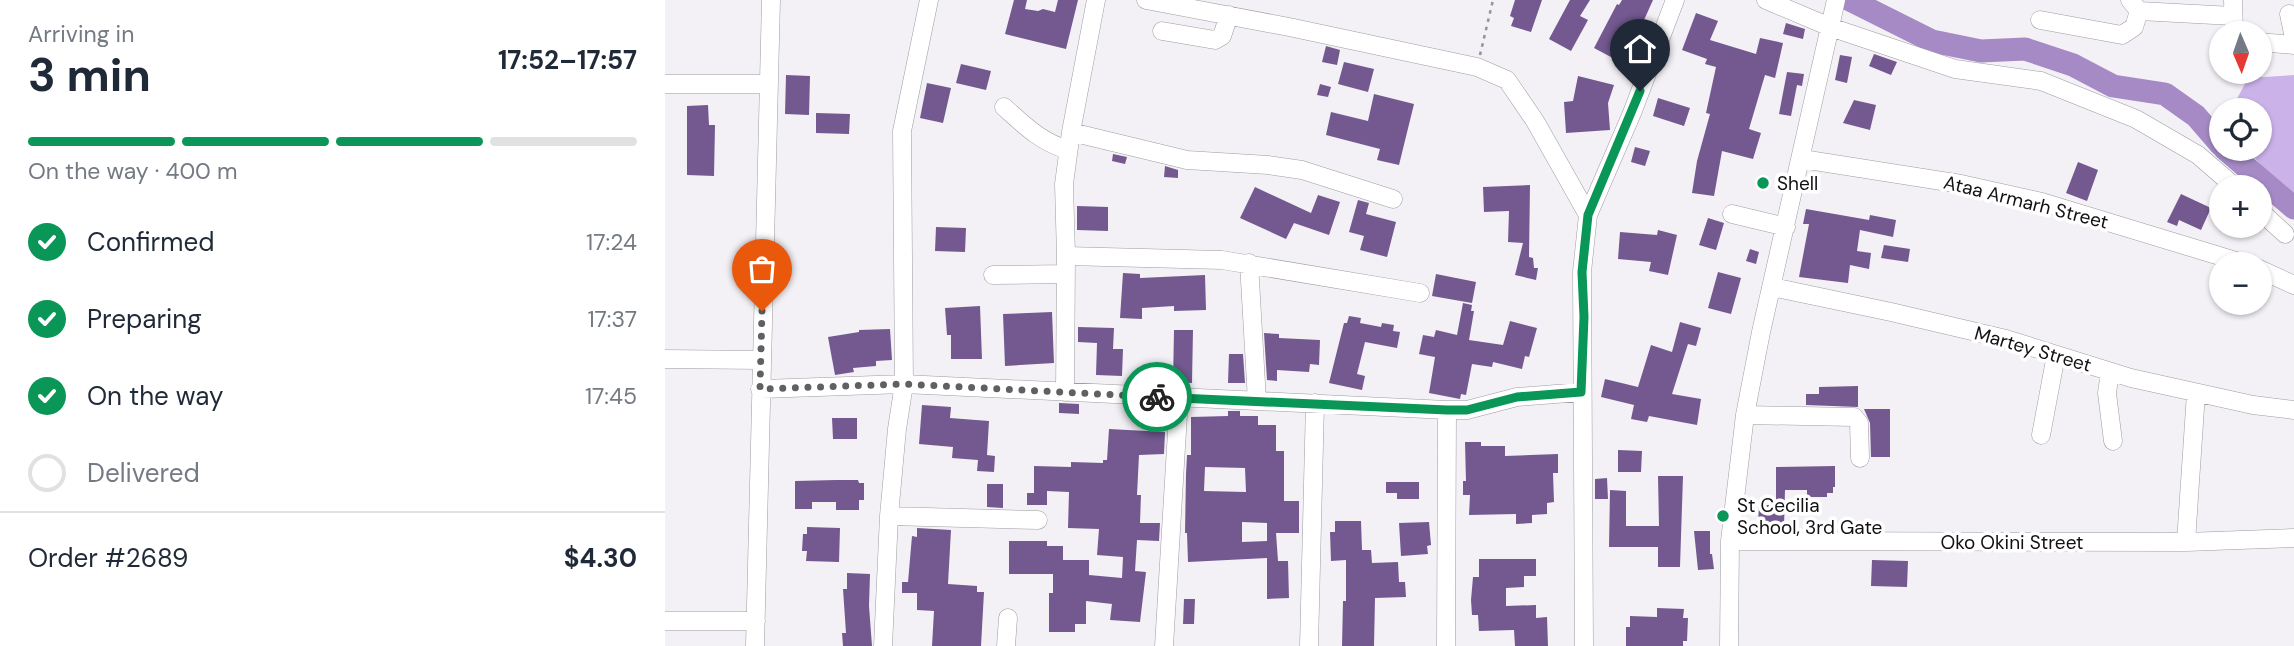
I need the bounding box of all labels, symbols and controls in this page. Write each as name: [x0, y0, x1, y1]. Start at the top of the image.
text: Arriving in: [28, 19, 134, 49]
pin: [1610, 19, 1670, 91]
north arrow: [2209, 21, 2271, 84]
map controls: [2209, 21, 2272, 315]
icon: home: [1621, 30, 1659, 68]
text: 17:52–17:57: [498, 43, 637, 77]
text: 3 min: [28, 45, 151, 105]
button: locate: [2209, 98, 2272, 161]
text: On the way · 400 m: [28, 156, 237, 186]
street label: Ataa Armarh Street: [1941, 169, 2111, 235]
place label: Shell: [1777, 171, 1818, 196]
marker: Shell: [1755, 175, 1771, 191]
button: +: [2209, 175, 2272, 238]
icon: check: [28, 223, 66, 261]
text: Confirmed: [87, 225, 214, 259]
text: 17:24: [586, 227, 637, 257]
pin: [732, 239, 792, 311]
icon: bag: [743, 250, 781, 288]
button: −: [2209, 252, 2272, 315]
icon: check: [28, 300, 66, 338]
text: Preparing: [87, 302, 202, 336]
text: 17:37: [587, 304, 637, 334]
street label: Martey Street: [1972, 320, 2094, 378]
courier: [1122, 362, 1192, 432]
icon: check: [28, 377, 66, 415]
icon: bike: [1138, 378, 1176, 416]
text: On the way: [87, 379, 223, 413]
text: 17:45: [585, 381, 637, 411]
text: Delivered: [87, 456, 200, 490]
place label: St Cecilia School, 3rd Gate: [1737, 493, 1882, 540]
marker: St Cecilia School, 3rd Gate: [1715, 508, 1731, 524]
street label: Oko Okini Street: [1940, 530, 2084, 555]
text: Order #2689: [28, 541, 188, 575]
text: $4.30: [564, 541, 637, 575]

